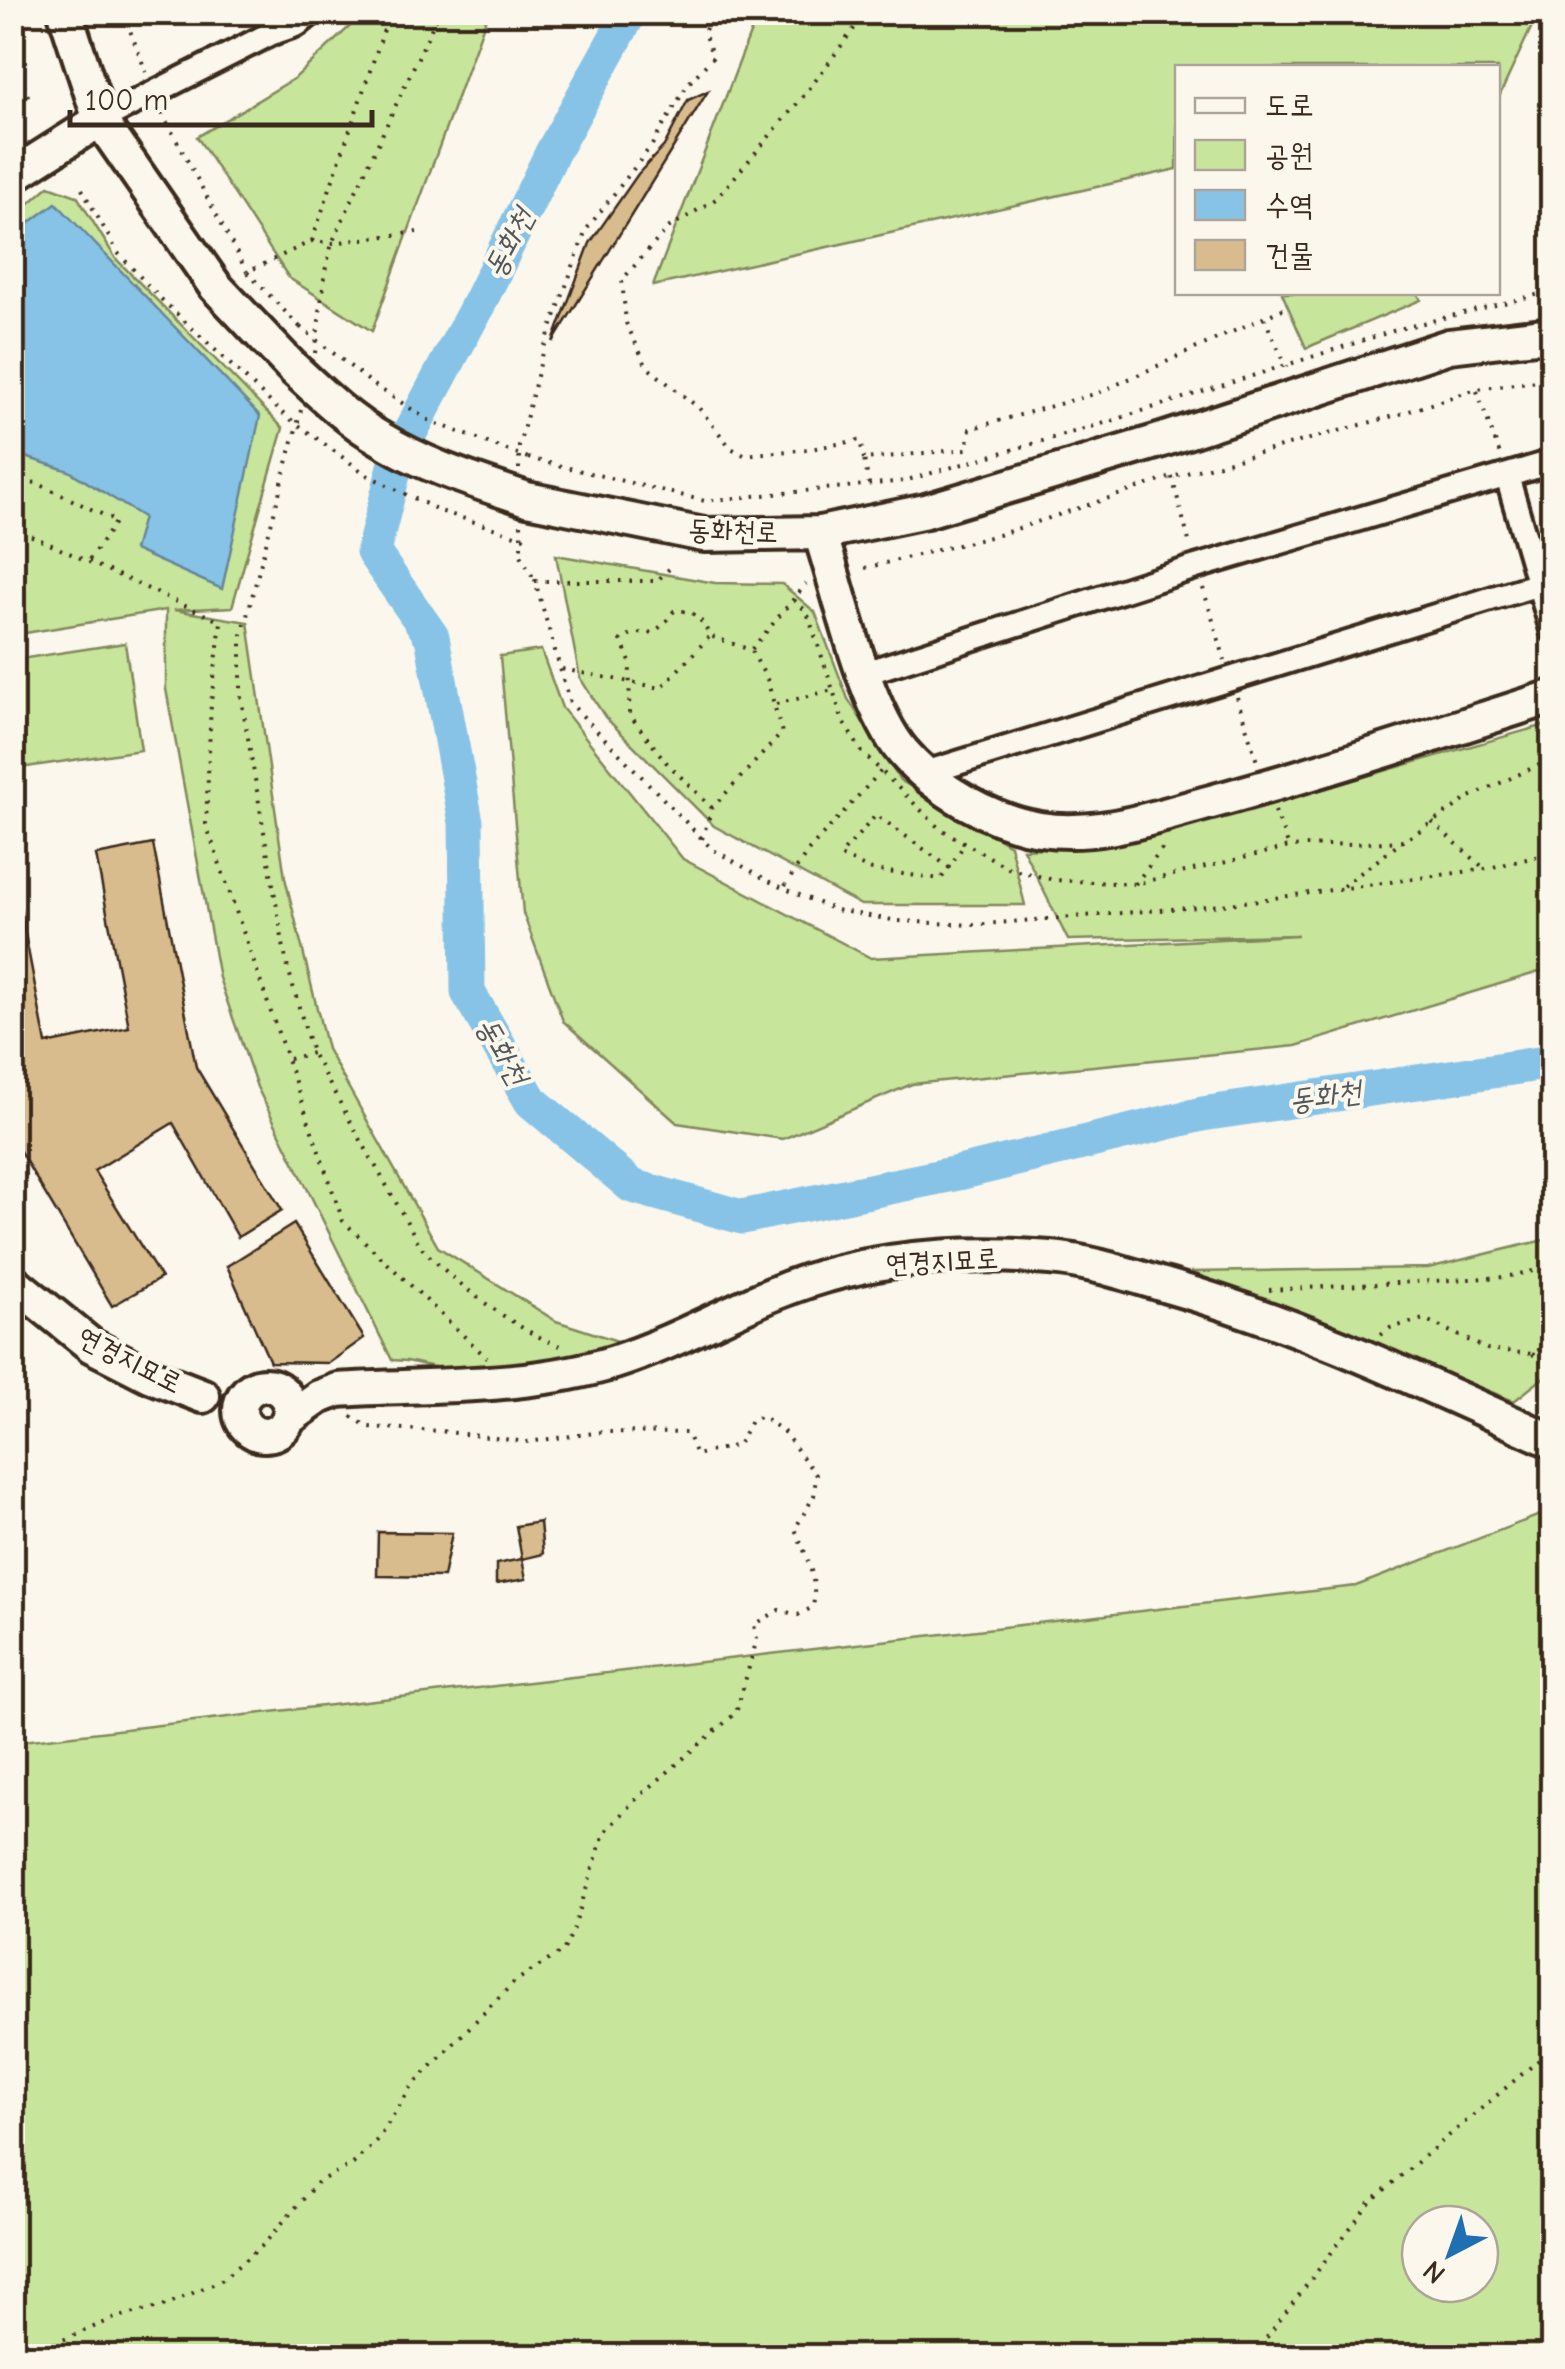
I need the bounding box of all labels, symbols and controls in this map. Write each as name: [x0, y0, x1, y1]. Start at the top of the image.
scale bar: [70, 65, 372, 127]
legend: [1175, 65, 1500, 295]
text: 100 m: [85, 83, 168, 118]
text: 도로: [1265, 88, 1313, 123]
text: 공원: [1265, 138, 1313, 173]
text: 수역: [1265, 188, 1313, 223]
water label: 동화천: [477, 200, 543, 283]
text: 건물: [1265, 238, 1313, 273]
street label: 동화천로: [687, 513, 779, 549]
water label: 동화천: [469, 1011, 537, 1094]
water label: 동화천: [1287, 1073, 1366, 1118]
street label: 연경지묘로: [885, 1242, 999, 1280]
street label: 연경지묘로: [73, 1320, 187, 1400]
north arrow: [1400, 2204, 1500, 2304]
text: N: [1417, 2254, 1452, 2290]

